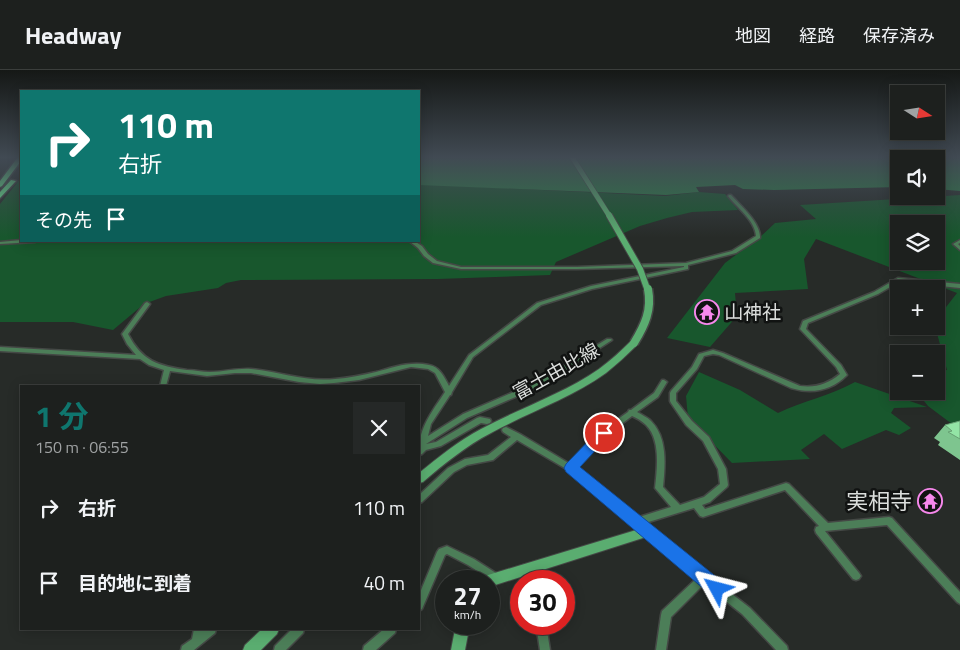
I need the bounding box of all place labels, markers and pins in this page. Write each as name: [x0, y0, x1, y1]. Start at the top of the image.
place label: 山神社: [724, 297, 781, 326]
temple icon: 山神社: [694, 299, 720, 325]
pin: [583, 412, 625, 454]
place label: 実相寺: [846, 484, 912, 518]
temple icon: 実相寺: [917, 488, 943, 514]

